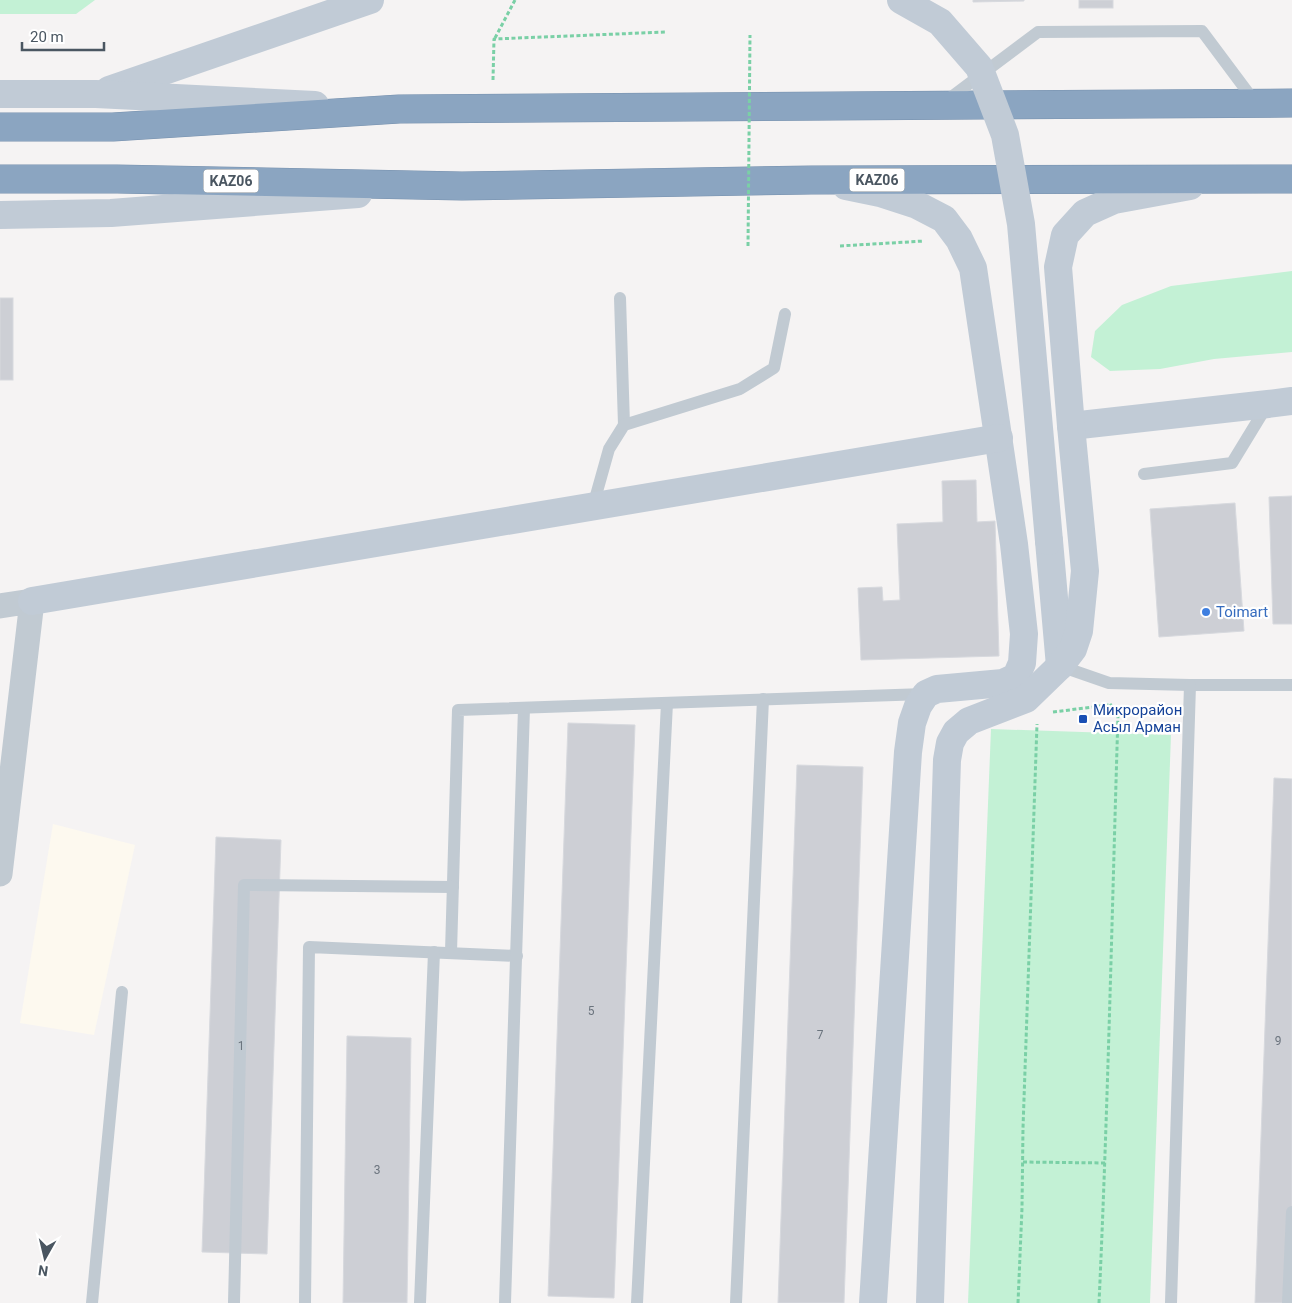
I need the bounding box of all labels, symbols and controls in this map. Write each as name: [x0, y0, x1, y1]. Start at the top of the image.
scale bar: [22, 20, 105, 52]
text: 20 m: [30, 28, 64, 46]
road number: KАZ06: [850, 168, 904, 192]
road number: KАZ06: [204, 170, 258, 192]
place label: Toimart: [1216, 603, 1268, 621]
marker: Toimart: [1200, 606, 1212, 618]
place label: Микрорайон Асыл Арман: [1093, 701, 1182, 736]
marker: Микрорайон Асыл Арман: [1077, 713, 1089, 725]
house number: 5: [588, 1004, 595, 1018]
house number: 7: [817, 1028, 824, 1042]
house number: 9: [1275, 1034, 1281, 1048]
house number: 1: [238, 1039, 244, 1053]
house number: 3: [374, 1163, 380, 1177]
north arrow: [20, 1233, 70, 1283]
text: N: [37, 1262, 49, 1279]

